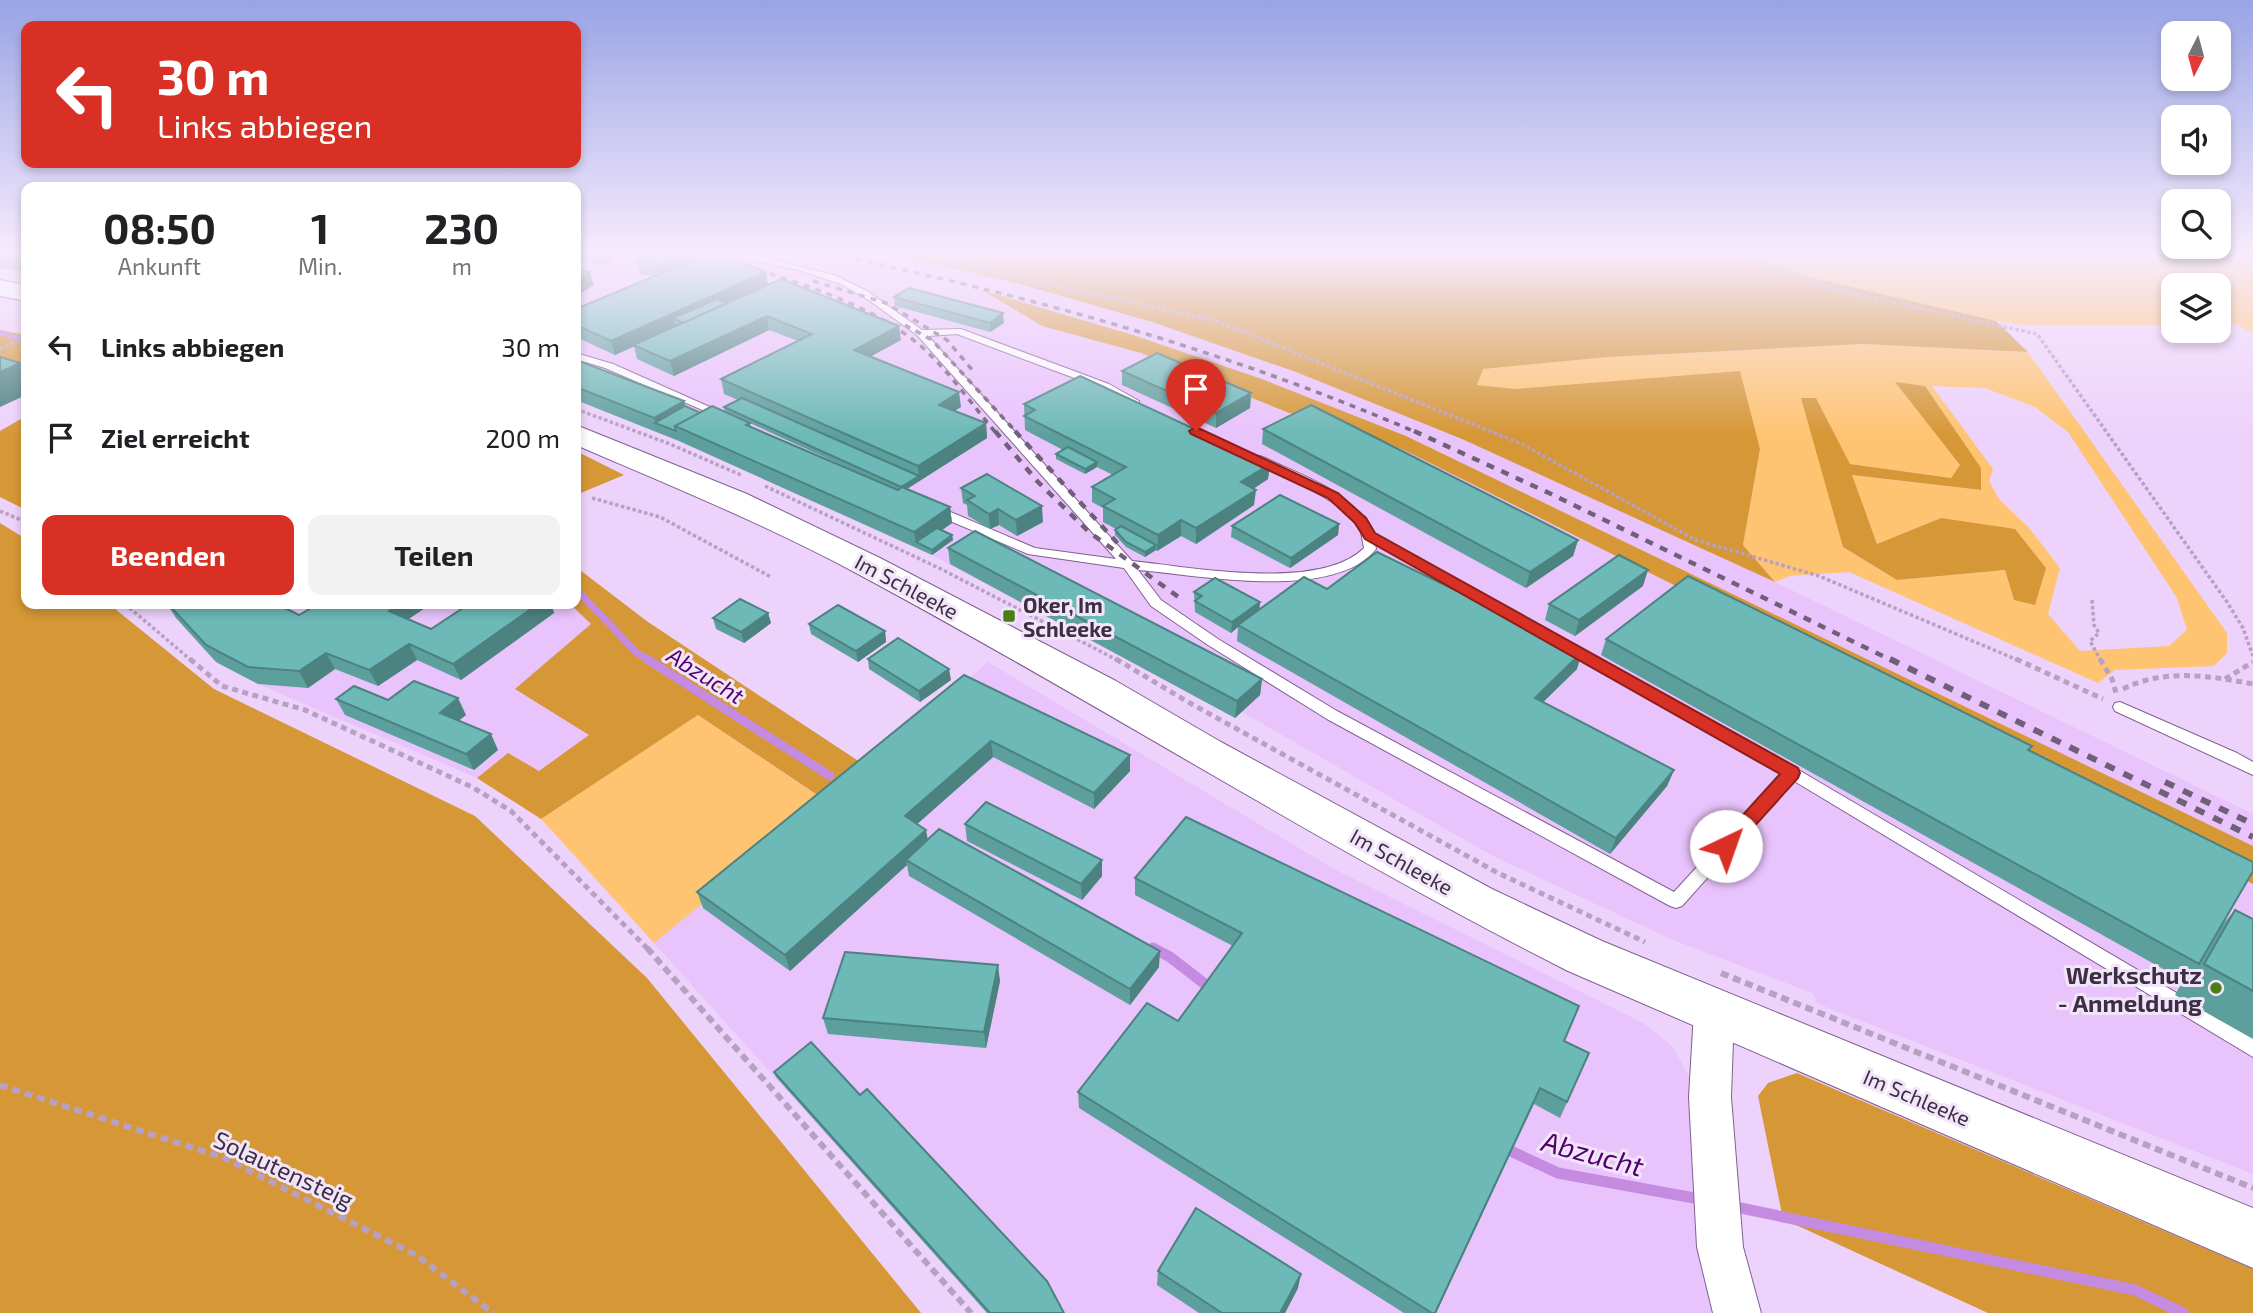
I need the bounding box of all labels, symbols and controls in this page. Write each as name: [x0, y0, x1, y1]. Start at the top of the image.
north arrow: [2161, 21, 2231, 91]
map controls: [2161, 21, 2231, 343]
text: 30 m: [157, 46, 269, 105]
icon: left: [42, 49, 133, 140]
button: sound: [2161, 105, 2231, 175]
text: Links abbiegen: [157, 106, 372, 144]
button: search: [2161, 189, 2231, 259]
text: 08:50: [103, 202, 216, 252]
text: 1: [311, 202, 329, 252]
text: 230: [424, 202, 499, 252]
text: Ankunft: [118, 252, 201, 280]
text: Min.: [298, 252, 342, 280]
text: m: [452, 252, 472, 280]
button: layers: [2161, 273, 2231, 343]
icon: left: [42, 328, 80, 366]
text: Links abbiegen: [101, 331, 285, 362]
text: 30 m: [501, 331, 560, 362]
pin: [1166, 359, 1226, 431]
icon: arrive: [1177, 370, 1215, 408]
icon: arrive: [42, 419, 80, 457]
text: Ziel erreicht: [101, 422, 250, 453]
text: 200 m: [485, 422, 560, 453]
button: Beenden: [42, 515, 294, 595]
button: Teilen: [308, 515, 560, 595]
street label: Im Schleeke: [851, 548, 963, 624]
place label: Oker, Im Schleeke: [1023, 592, 1113, 641]
marker: Oker, Im Schleeke: [1001, 608, 1017, 624]
water label: Abzucht: [662, 640, 750, 710]
position arrow: [1689, 809, 1763, 883]
street label: Im Schleeke: [1346, 823, 1458, 899]
place label: Werkschutz - Anmeldung: [2058, 960, 2202, 1017]
marker: Werkschutz - Anmeldung: [2208, 980, 2224, 996]
street label: Im Schleeke: [1860, 1063, 1974, 1131]
water label: Abzucht: [1538, 1123, 1648, 1183]
street label: Solautensteig: [210, 1124, 358, 1214]

